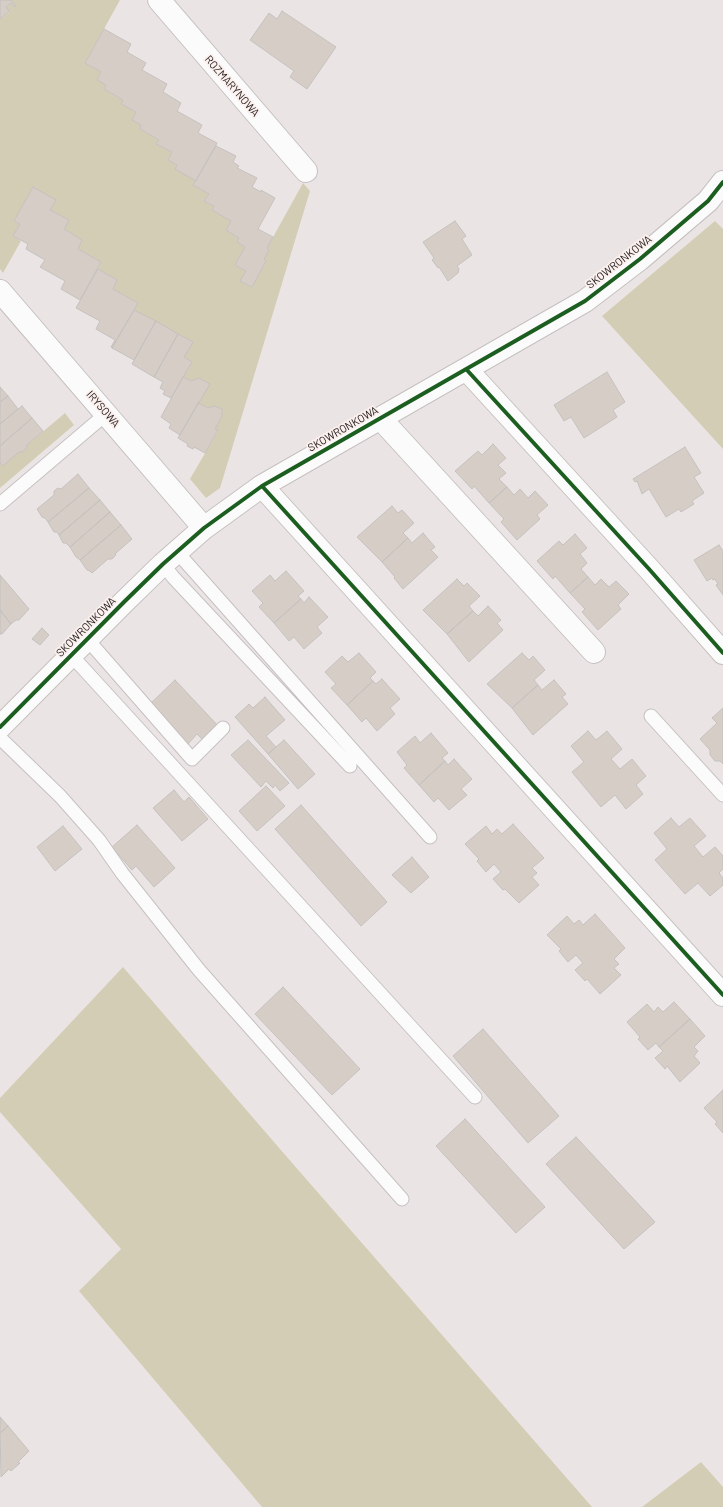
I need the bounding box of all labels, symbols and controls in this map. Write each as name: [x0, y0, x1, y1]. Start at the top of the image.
street label: ROZMARYNOWA: [202, 53, 262, 119]
street label: SKOWRONKOWA: [584, 232, 654, 292]
street label: IRYSOWA: [84, 388, 122, 430]
street label: SKOWRONKOWA: [305, 404, 381, 454]
street label: SKOWRONKOWA: [53, 594, 119, 660]

